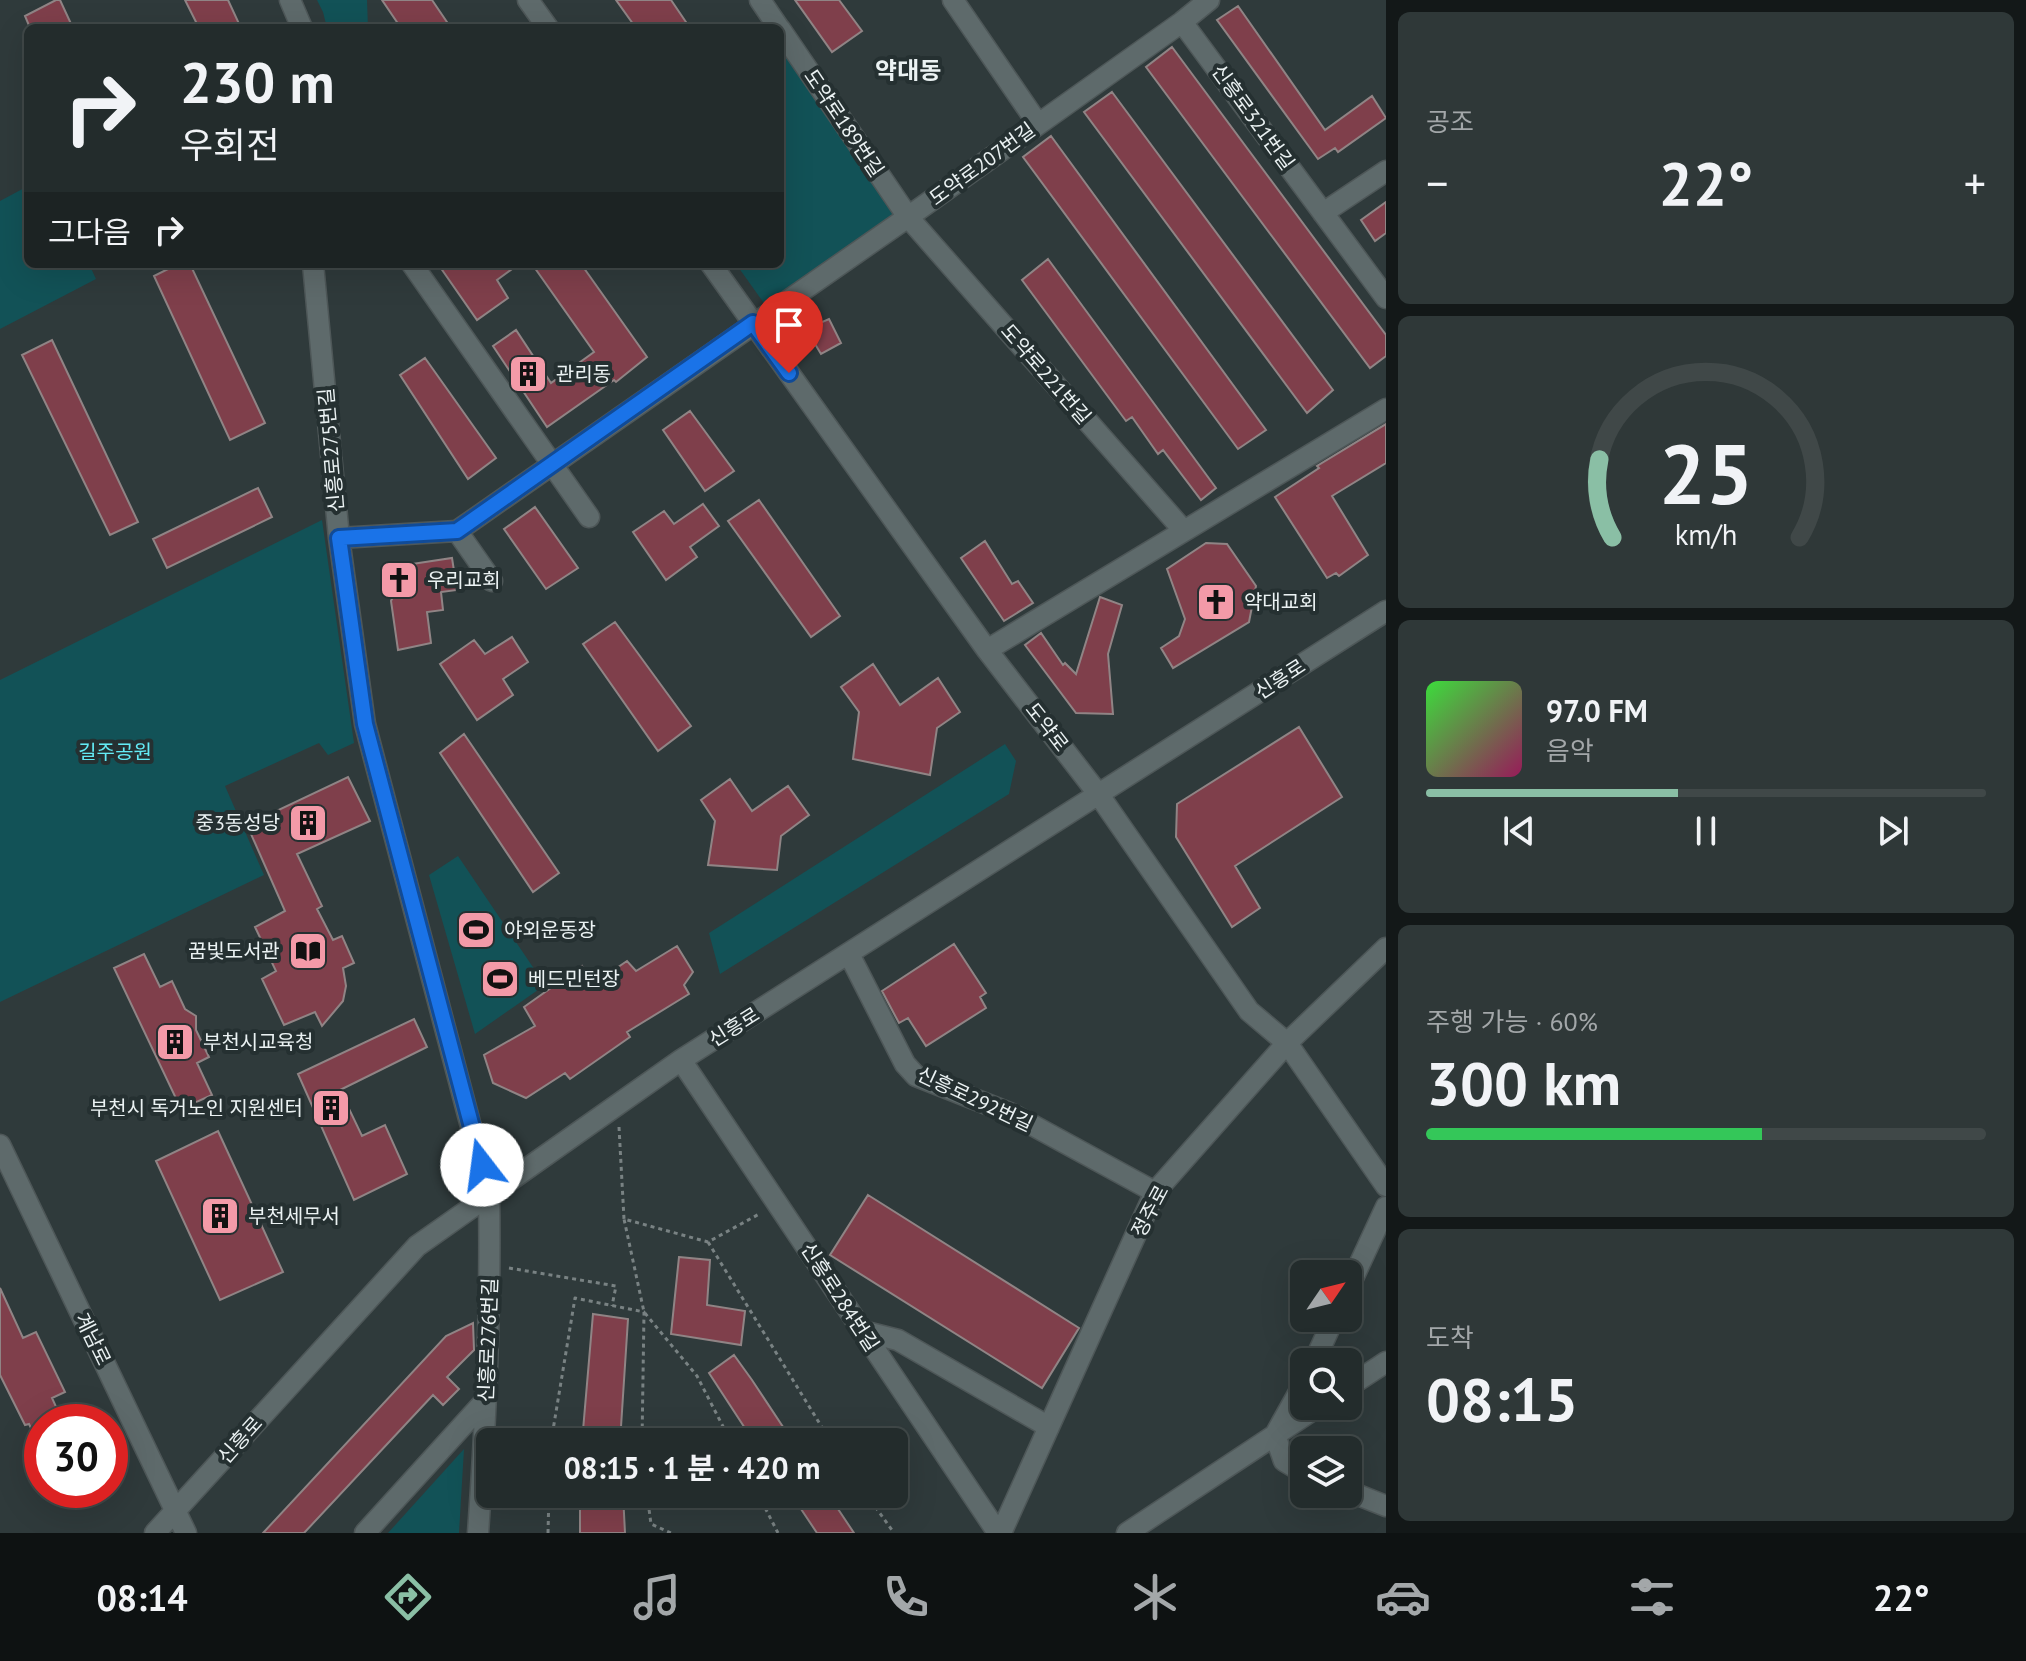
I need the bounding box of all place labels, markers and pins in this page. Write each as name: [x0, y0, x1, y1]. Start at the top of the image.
pin: [755, 291, 823, 373]
building icon: 관리동: [507, 353, 549, 395]
place label: 관리동: [556, 361, 611, 387]
church icon: 우리교회: [378, 559, 420, 601]
place label: 우리교회: [427, 567, 501, 593]
church icon: 약대교회: [1195, 581, 1237, 623]
place label: 약대교회: [1244, 589, 1318, 615]
building icon: 중3동성당: [287, 802, 329, 844]
place label: 중3동성당: [196, 810, 280, 836]
sports icon: 야외운동장: [455, 909, 497, 951]
place label: 야외운동장: [504, 917, 596, 943]
library icon: 꿈빛도서관: [287, 930, 329, 972]
place label: 꿈빛도서관: [188, 938, 280, 964]
sports icon: 베드민턴장: [479, 958, 521, 1000]
place label: 베드민턴장: [528, 966, 620, 992]
building icon: 부천시교육청: [154, 1021, 196, 1063]
place label: 부천시교육청: [203, 1029, 313, 1055]
building icon: 부천시 독거노인 지원센터: [310, 1087, 352, 1129]
place label: 부천시 독거노인 지원센터: [90, 1095, 303, 1121]
building icon: 부천세무서: [199, 1195, 241, 1237]
place label: 부천세무서: [248, 1203, 340, 1229]

